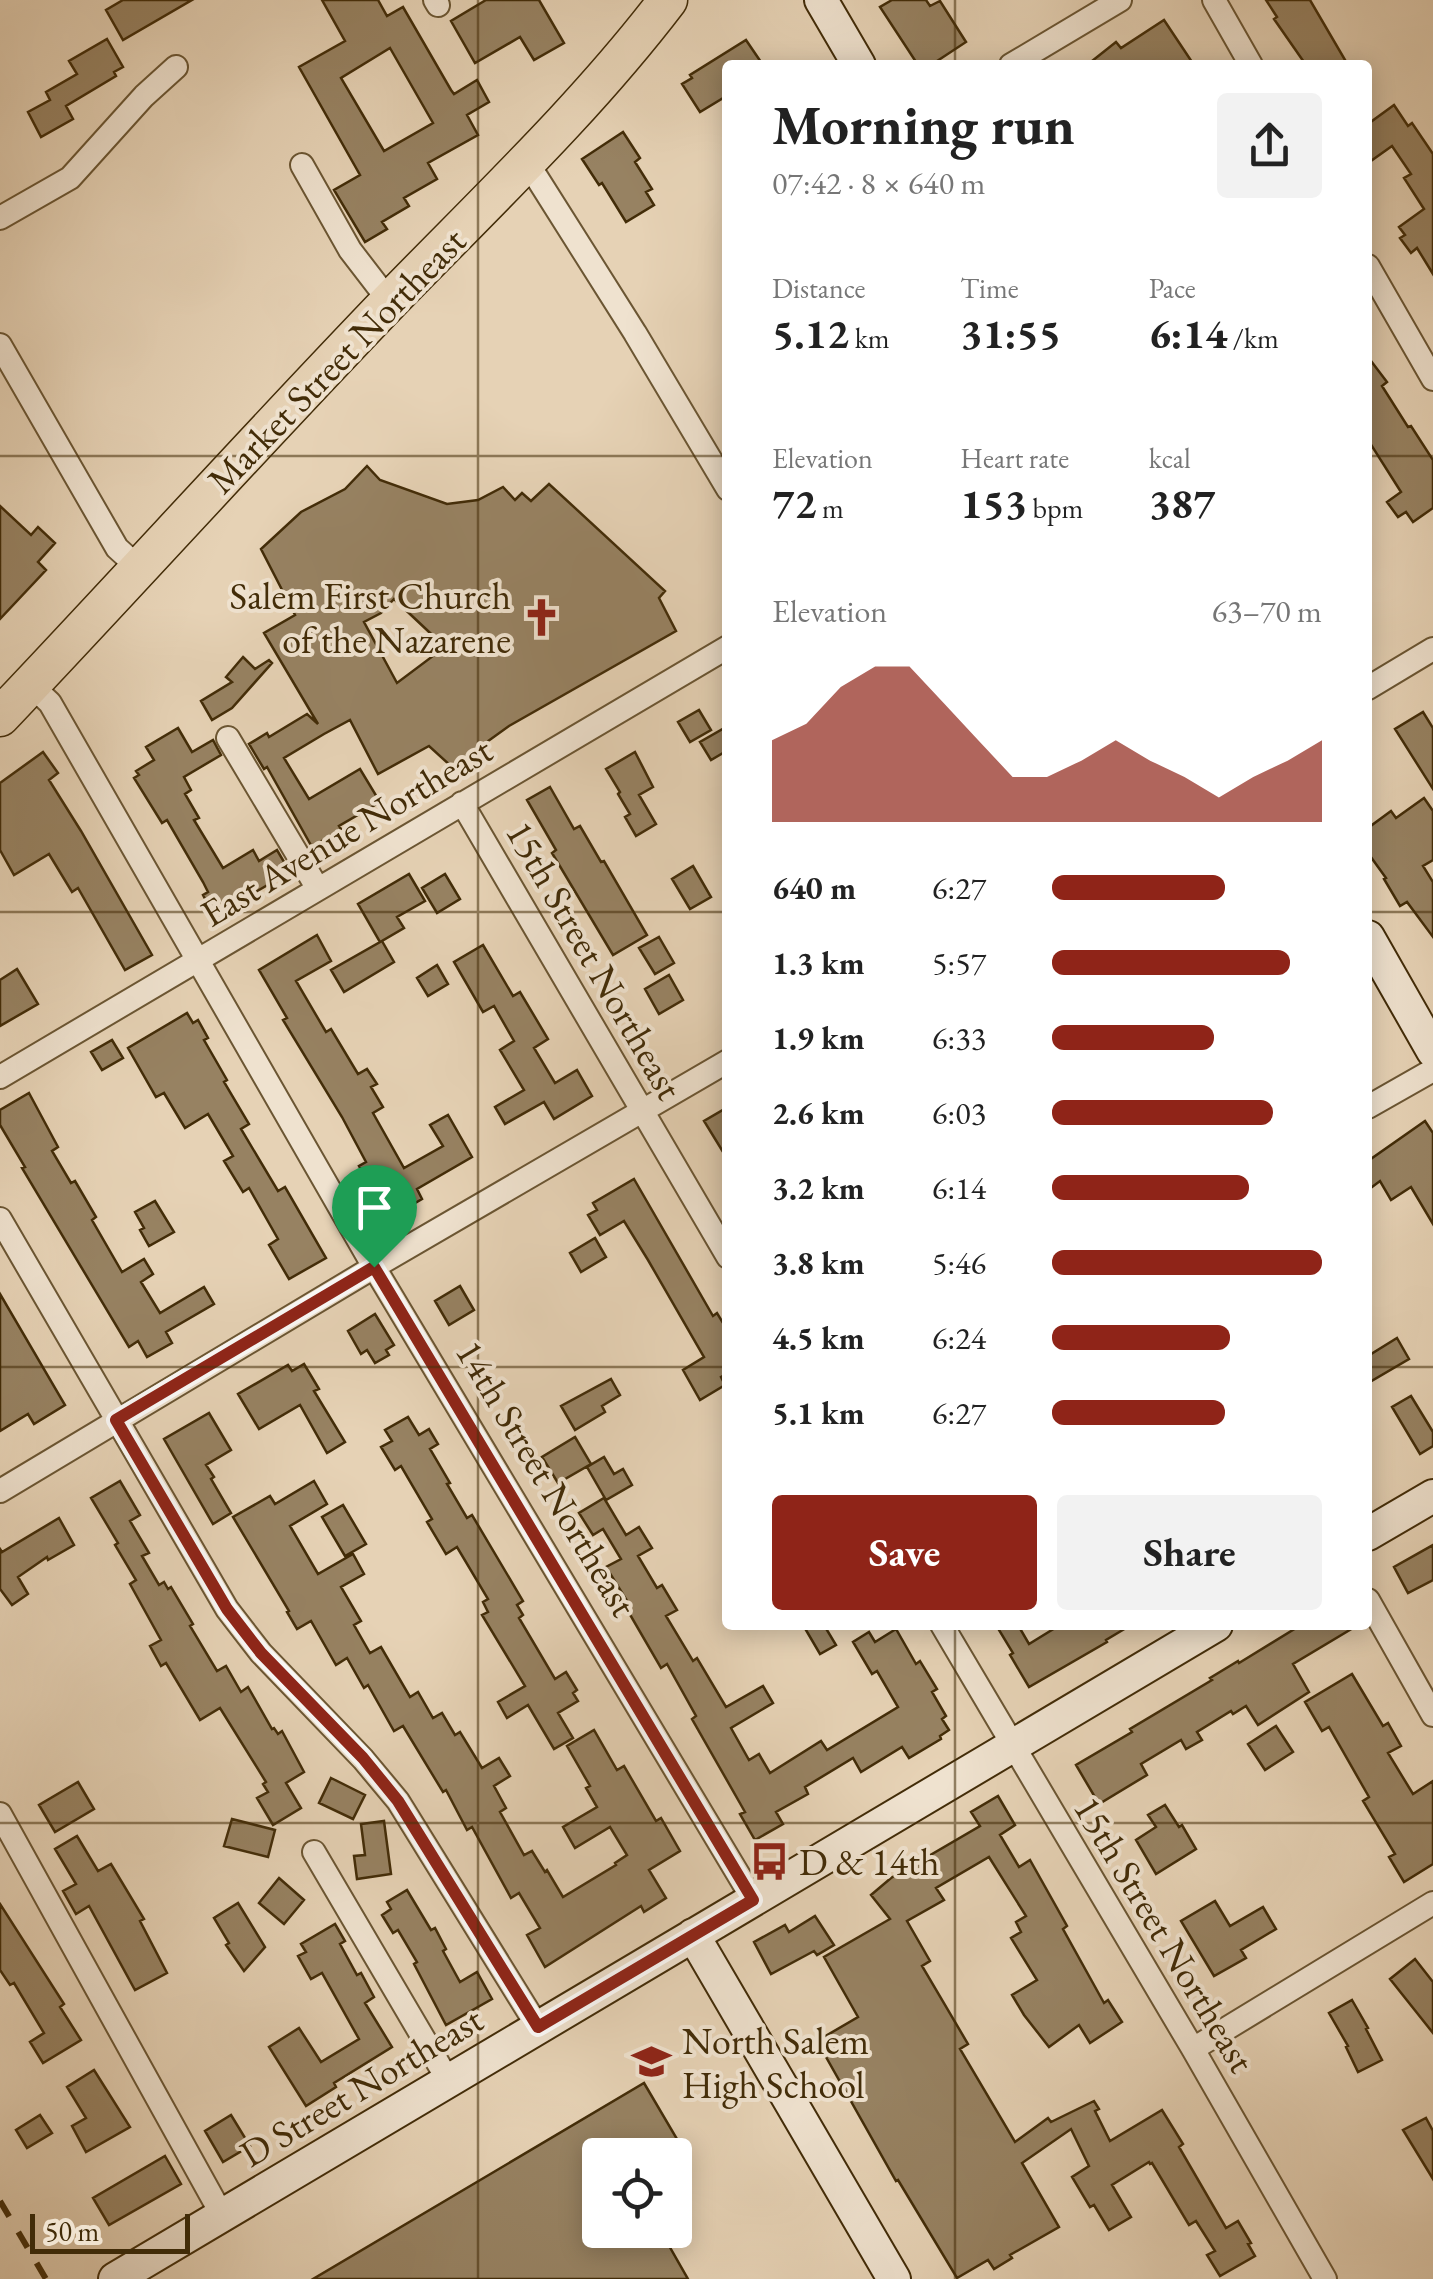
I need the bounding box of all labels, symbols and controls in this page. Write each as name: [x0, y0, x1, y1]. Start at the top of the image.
text: Morning run: [772, 89, 1075, 160]
button: share: [1217, 93, 1322, 198]
text: 07:42 · 8 × 640 m: [772, 162, 985, 204]
street label: Market Street Northeast: [196, 216, 476, 504]
text: Distance: [772, 270, 866, 306]
text: Time: [960, 270, 1019, 306]
text: Pace: [1149, 270, 1196, 306]
text: 5.12: [772, 306, 849, 361]
text: 31:55: [960, 306, 1061, 361]
text: 6:14: [1149, 306, 1227, 361]
text: km: [849, 320, 890, 356]
text: /km: [1227, 320, 1279, 356]
text: Elevation: [772, 440, 873, 476]
text: Heart rate: [960, 440, 1069, 476]
text: kcal: [1149, 440, 1191, 476]
text: 72: [772, 476, 816, 531]
text: 153: [960, 476, 1027, 531]
text: 387: [1149, 476, 1215, 531]
text: m: [816, 490, 844, 526]
text: bpm: [1027, 490, 1083, 526]
place label: Salem First Church of the Nazarene: [229, 571, 511, 664]
text: Elevation: [772, 590, 887, 632]
text: 63–70 m: [1212, 590, 1322, 632]
church icon: Salem First Church of the Nazarene: [520, 596, 562, 638]
street label: East Avenue Northeast: [191, 725, 501, 937]
street label: 15th Street Northeast: [495, 812, 695, 1108]
text: 640 m: [772, 867, 856, 909]
text: 6:27: [932, 867, 986, 909]
text: 1.3 km: [772, 942, 865, 984]
text: 5:57: [932, 942, 986, 984]
text: 1.9 km: [772, 1017, 865, 1059]
text: 6:33: [932, 1017, 986, 1059]
text: 2.6 km: [772, 1092, 865, 1134]
text: 6:03: [932, 1092, 986, 1134]
pin: [332, 1165, 417, 1268]
text: 3.2 km: [772, 1167, 865, 1209]
text: 6:14: [932, 1167, 986, 1209]
icon: arrive: [347, 1180, 402, 1235]
text: 3.8 km: [772, 1242, 865, 1284]
text: 5:46: [932, 1242, 986, 1284]
text: 4.5 km: [772, 1317, 865, 1359]
text: 6:24: [932, 1317, 986, 1359]
street label: 14th Street Northeast: [445, 1331, 649, 1625]
text: 5.1 km: [772, 1392, 865, 1434]
text: 6:27: [932, 1392, 986, 1434]
button: Save: [772, 1495, 1037, 1610]
button: Share: [1057, 1495, 1322, 1610]
street label: 15th Street Northeast: [1063, 1787, 1267, 2081]
place label: D & 14th: [799, 1837, 940, 1886]
bus stop icon: D & 14th: [748, 1840, 790, 1882]
street label: D Street Northeast: [231, 1994, 491, 2178]
place label: North Salem High School: [682, 2016, 869, 2109]
school or university icon: North Salem High School: [631, 2041, 673, 2083]
map controls: [582, 2138, 692, 2248]
button: locate: [582, 2138, 692, 2248]
scale bar: [30, 2209, 190, 2254]
text: 50 m: [45, 2213, 99, 2249]

